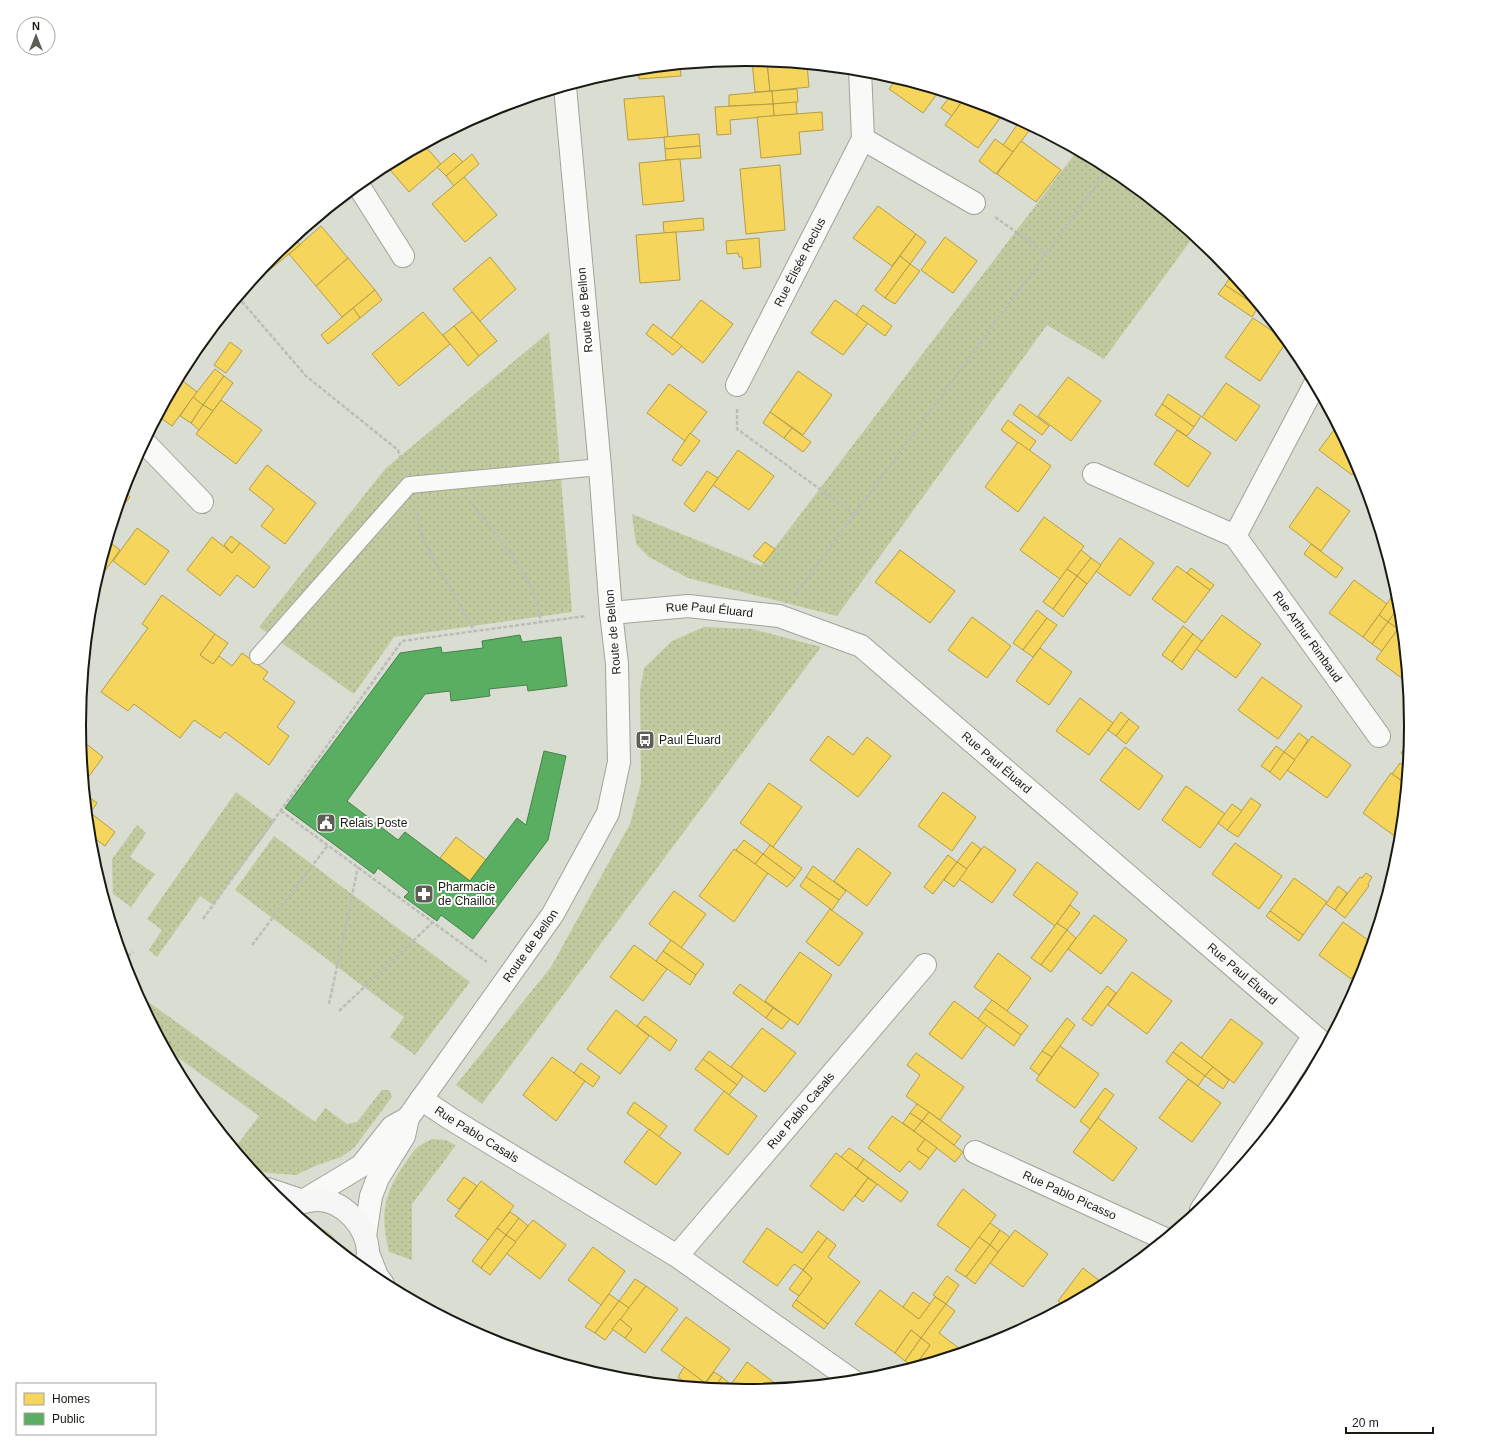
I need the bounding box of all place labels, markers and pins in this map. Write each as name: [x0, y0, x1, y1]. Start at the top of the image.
bus stop icon: Paul Éluard: [634, 729, 656, 751]
place label: Paul Éluard: [659, 732, 721, 747]
public building icon: Relais Poste: [315, 812, 337, 834]
place label: Relais Poste: [340, 816, 408, 830]
place label: Pharmacie de Chaillot: [438, 880, 496, 908]
pharmacy icon: Pharmacie de Chaillot: [413, 883, 435, 905]

